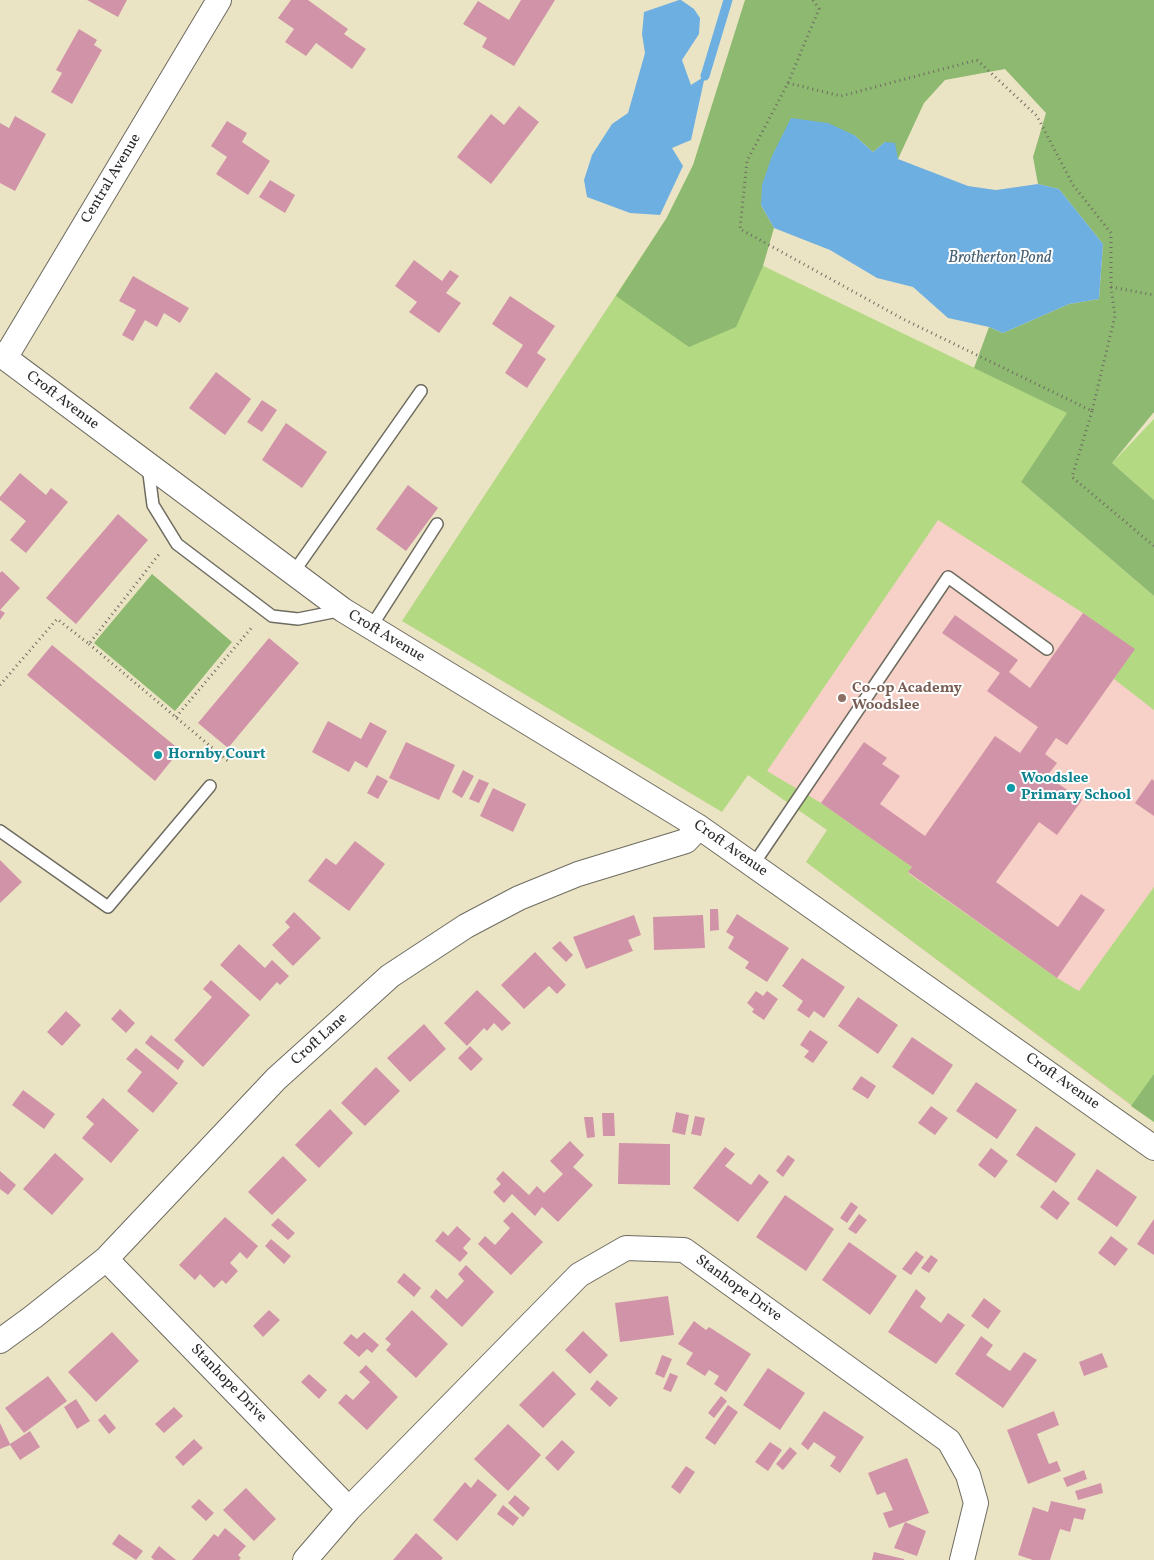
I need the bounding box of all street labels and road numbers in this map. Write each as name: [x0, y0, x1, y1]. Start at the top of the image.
street label: Central Avenue: [78, 131, 146, 227]
street label: Croft Avenue: [22, 368, 102, 434]
street label: Croft Avenue: [344, 607, 428, 667]
street label: Croft Avenue: [689, 817, 771, 881]
street label: Croft Lane: [288, 1010, 352, 1070]
street label: Croft Avenue: [1021, 1050, 1103, 1114]
street label: Stanhope Drive: [691, 1252, 785, 1326]
street label: Stanhope Drive: [186, 1341, 270, 1427]

